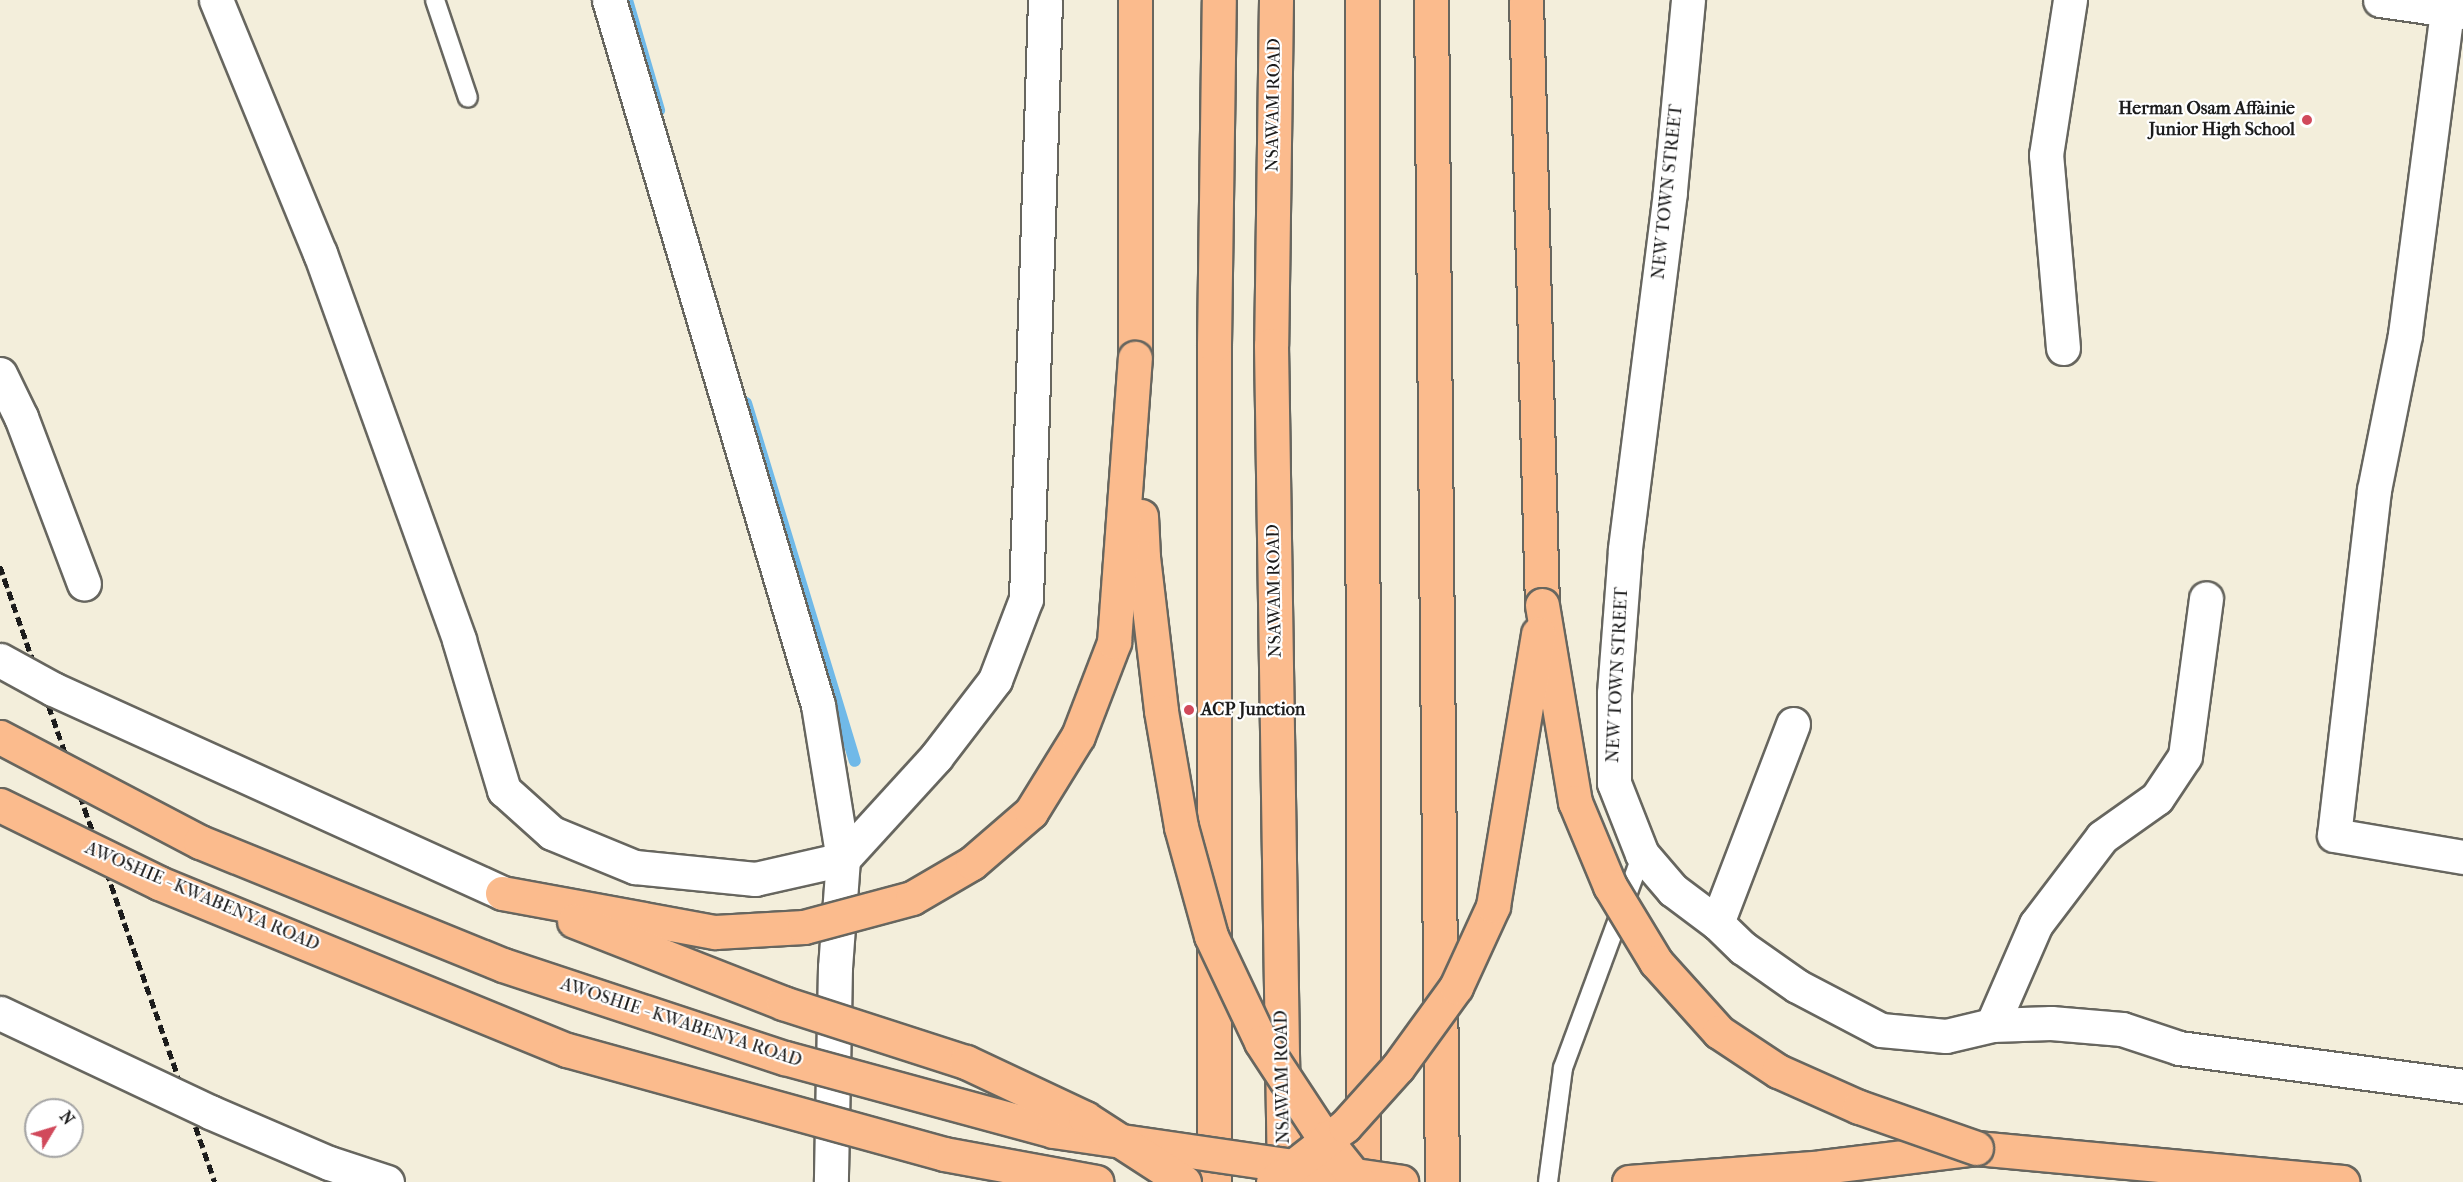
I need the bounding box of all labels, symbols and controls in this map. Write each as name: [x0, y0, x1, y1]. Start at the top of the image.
street label: NSAWAM ROAD: [1262, 38, 1286, 172]
place label: Herman Osam Affainie Junior High School: [2118, 99, 2295, 142]
street label: NEW TOWN STREET: [1648, 103, 1688, 281]
marker: Herman Osam Affainie Junior High School: [2300, 113, 2314, 127]
street label: NSAWAM ROAD: [1263, 524, 1287, 658]
street label: NEW TOWN STREET: [1603, 587, 1633, 763]
place label: ACP Junction: [1201, 699, 1305, 721]
marker: ACP Junction: [1182, 703, 1196, 717]
street label: AWOSHIE - KWABENYA ROAD: [82, 838, 322, 956]
street label: AWOSHIE - KWABENYA ROAD: [558, 974, 804, 1072]
street label: NSAWAM ROAD: [1271, 1010, 1295, 1144]
north arrow: [24, 1098, 84, 1158]
text: N: [56, 1107, 78, 1128]

